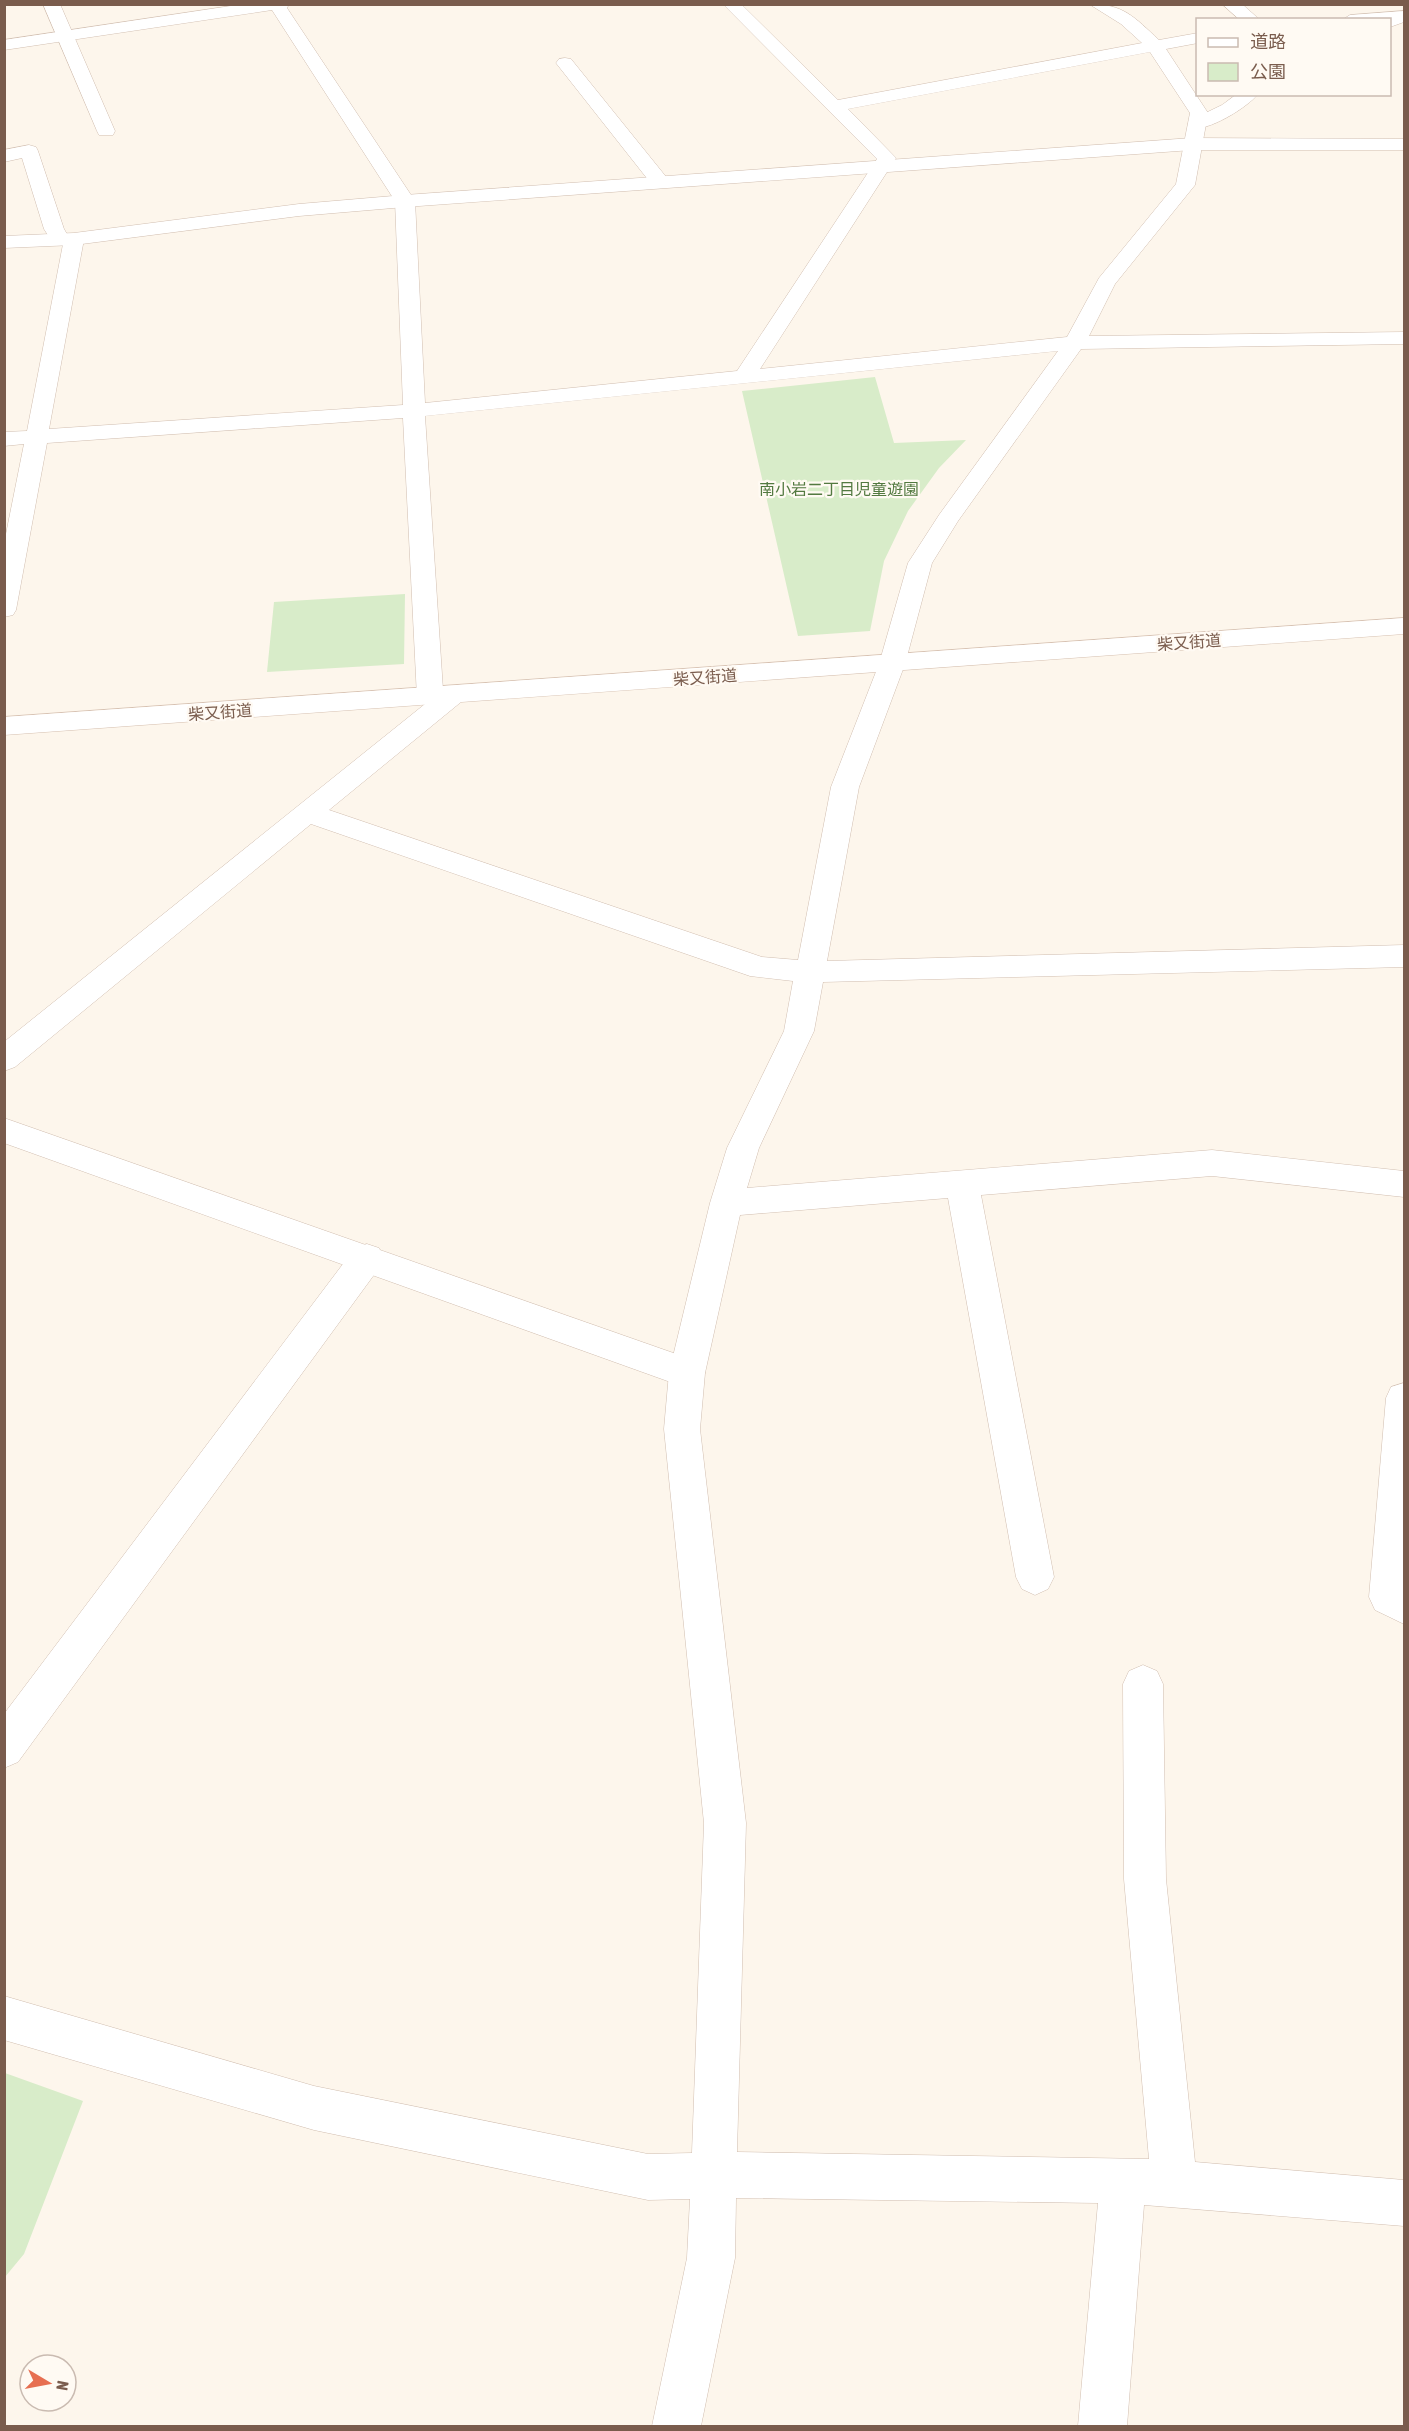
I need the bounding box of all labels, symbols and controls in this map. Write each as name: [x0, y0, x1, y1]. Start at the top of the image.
legend: [1196, 18, 1391, 96]
text: 道路: [1250, 31, 1286, 52]
text: 公園: [1250, 61, 1286, 82]
park label: 南小岩二丁目児童遊園: [759, 480, 919, 498]
street label: 柴又街道: [1156, 631, 1222, 653]
street label: 柴又街道: [672, 666, 738, 688]
street label: 柴又街道: [187, 701, 253, 723]
north arrow: [18, 2353, 78, 2413]
text: N: [53, 2379, 72, 2392]

